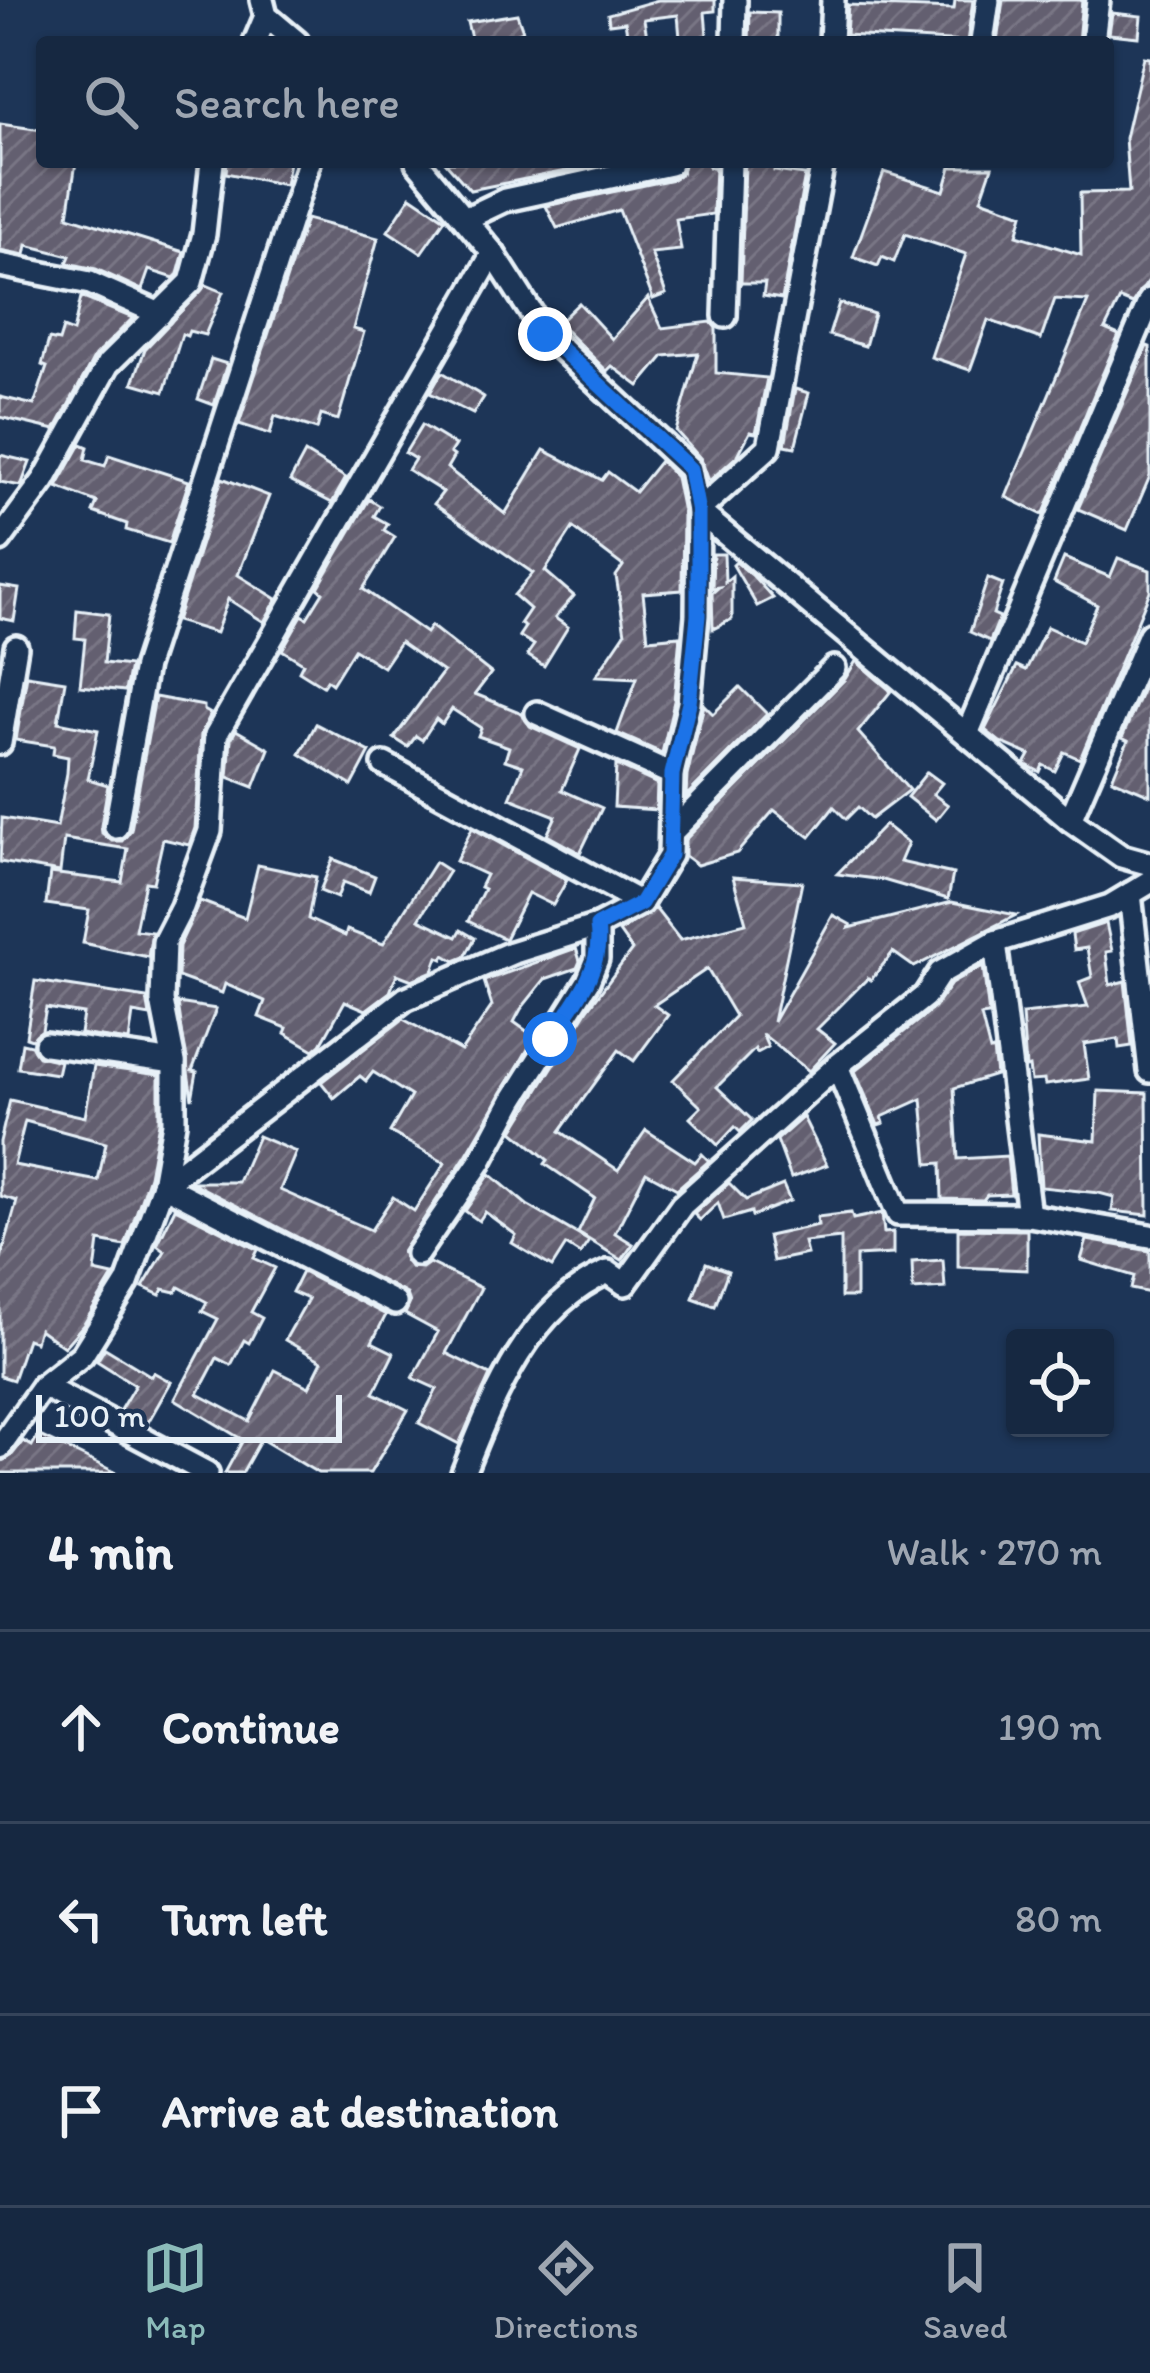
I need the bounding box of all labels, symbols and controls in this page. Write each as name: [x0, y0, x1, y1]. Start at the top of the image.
search box: [36, 36, 1114, 168]
icon: search: [78, 69, 144, 135]
text: Search here: [174, 75, 400, 129]
route end: [518, 307, 572, 361]
route start: [523, 1012, 577, 1066]
map controls: [1006, 1329, 1114, 1437]
button: locate: [1006, 1329, 1114, 1437]
scale bar: [36, 1389, 342, 1442]
text: 100 m: [54, 1396, 145, 1435]
text: 4 min: [48, 1521, 173, 1582]
text: Walk · 270 m: [886, 1528, 1102, 1575]
icon: ahead: [48, 1694, 114, 1760]
text: Continue: [162, 1700, 340, 1754]
text: 190 m: [998, 1703, 1102, 1750]
icon: left: [48, 1886, 114, 1952]
text: Turn left: [162, 1892, 328, 1946]
text: 80 m: [1015, 1895, 1102, 1942]
icon: arrive: [48, 2078, 114, 2144]
text: Arrive at destination: [162, 2084, 558, 2138]
tab: Map: [142, 2235, 208, 2346]
tab: Directions: [493, 2235, 638, 2346]
tab: Saved: [923, 2235, 1008, 2346]

